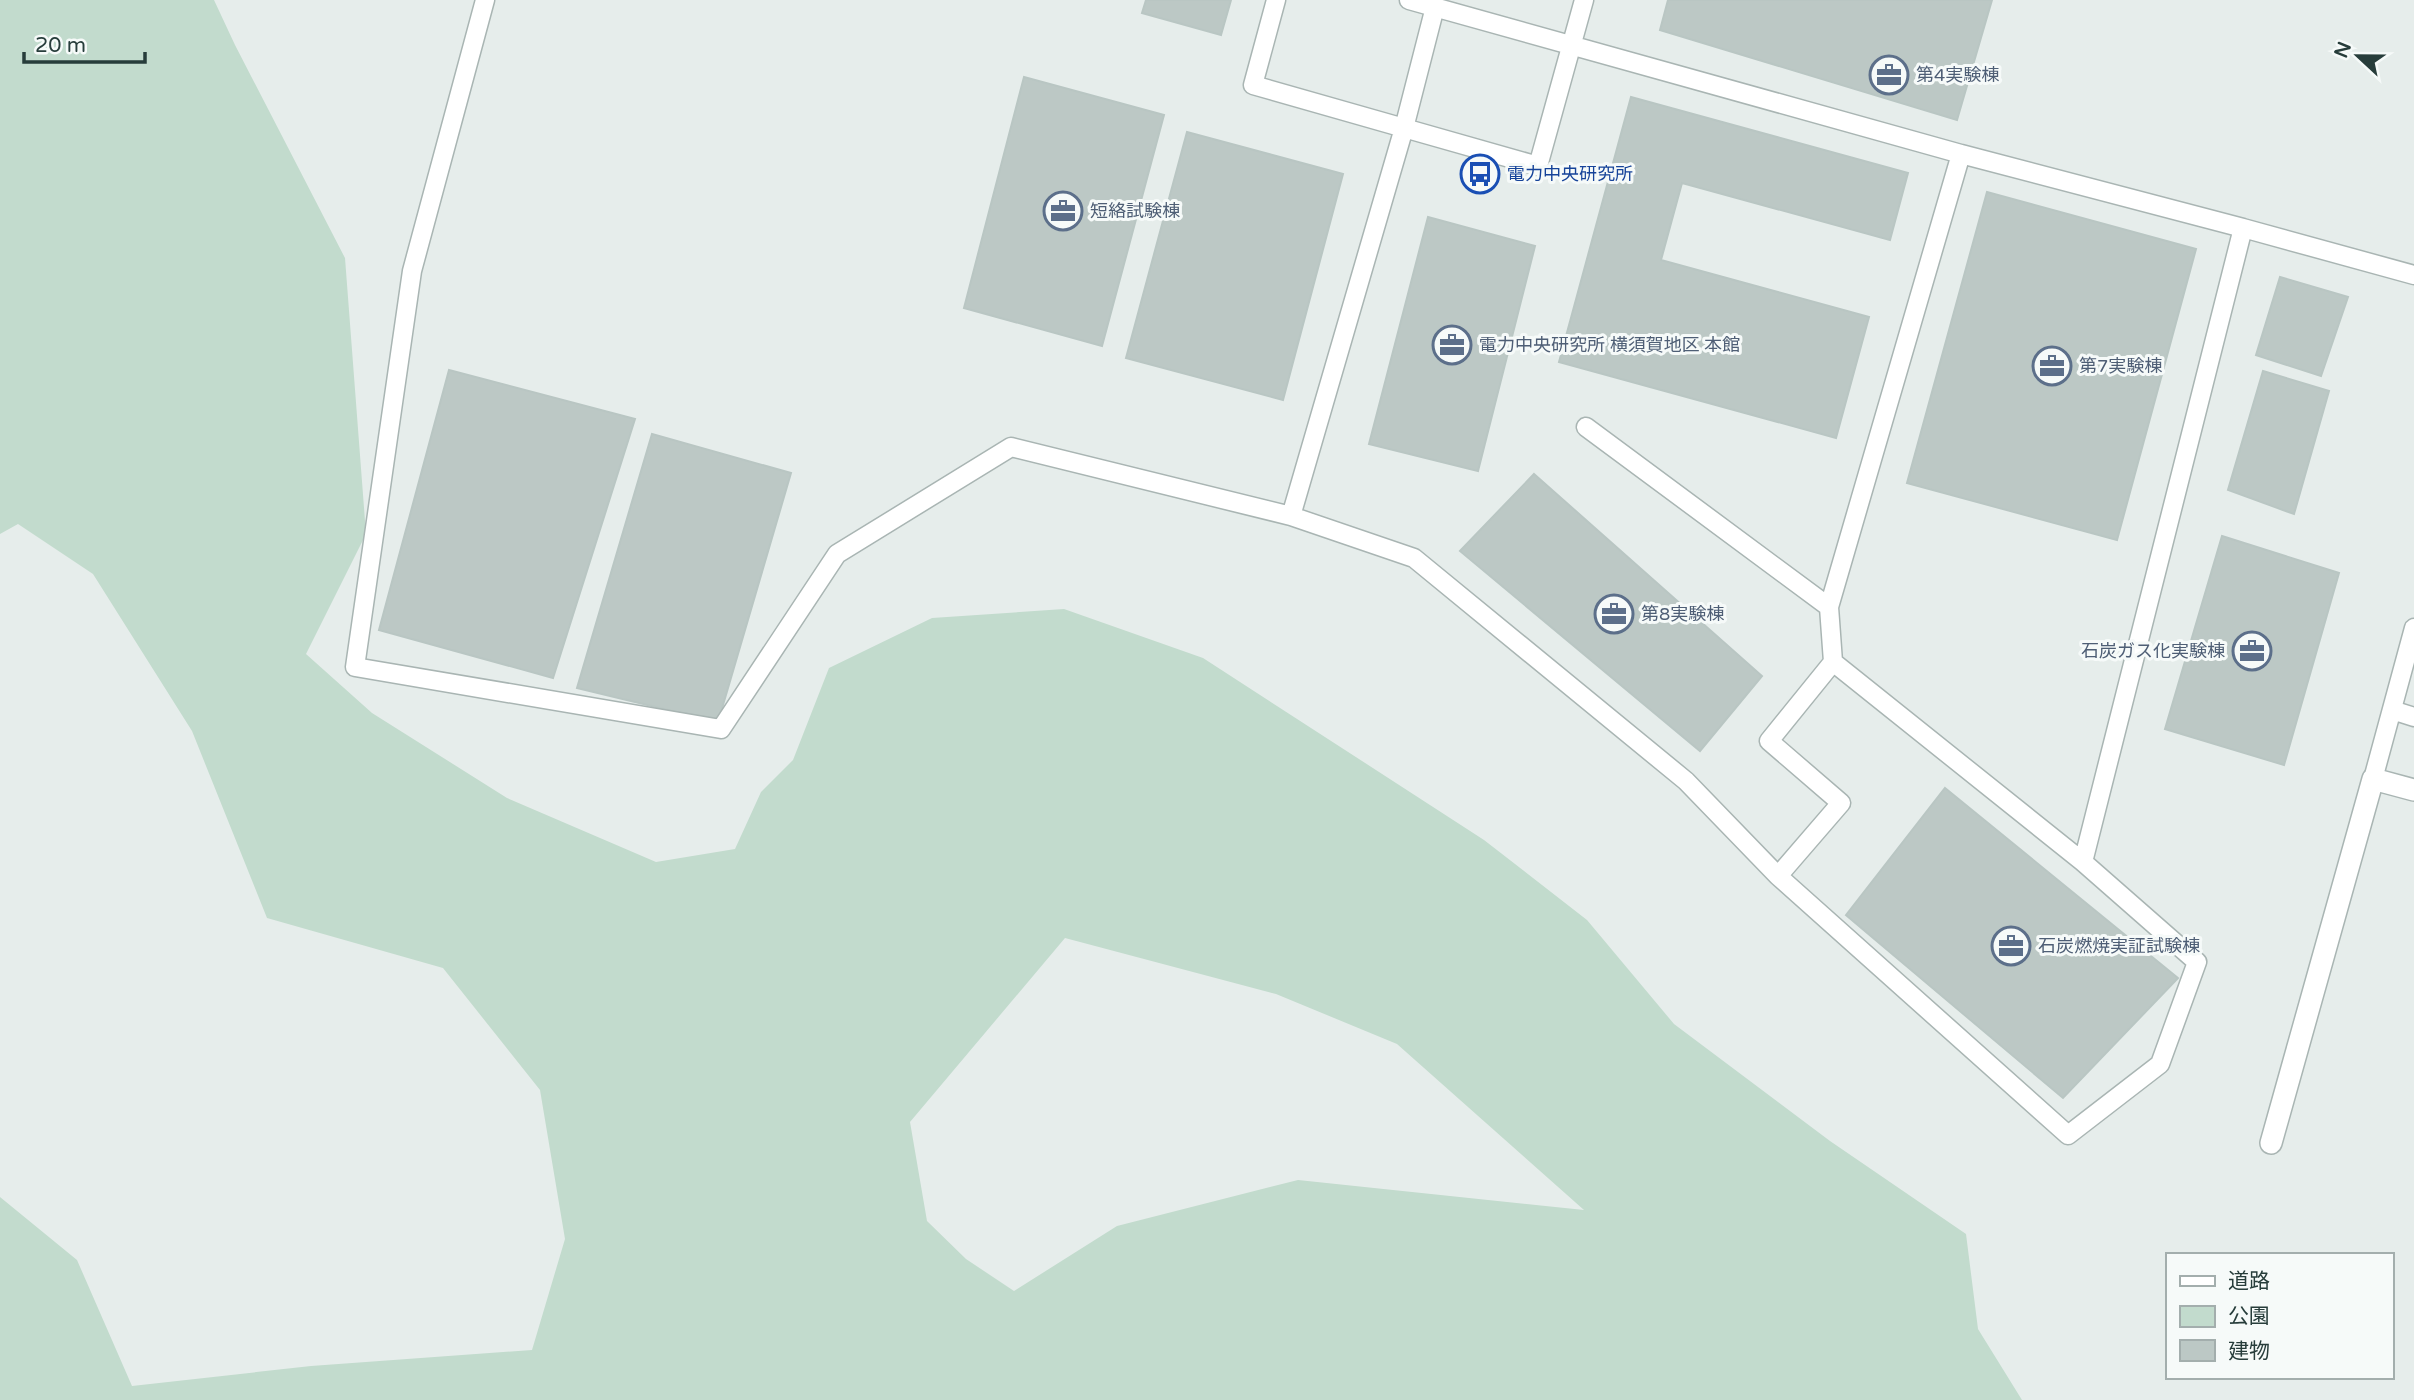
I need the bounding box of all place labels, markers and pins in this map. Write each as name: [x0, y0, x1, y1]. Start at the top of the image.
office icon: 第4実験棟: [1868, 54, 1910, 96]
place label: 第4実験棟: [1916, 64, 1999, 86]
bus stop icon: 電力中央研究所: [1459, 153, 1501, 195]
place label: 電力中央研究所: [1507, 163, 1633, 185]
office icon: 短絡試験棟: [1042, 190, 1084, 232]
place label: 短絡試験棟: [1090, 200, 1180, 222]
office icon: 電力中央研究所 横須賀地区 本館: [1431, 324, 1473, 366]
place label: 電力中央研究所 横須賀地区 本館: [1479, 334, 1740, 356]
office icon: 第7実験棟: [2031, 345, 2073, 387]
place label: 第7実験棟: [2079, 355, 2162, 377]
office icon: 第8実験棟: [1593, 593, 1635, 635]
place label: 第8実験棟: [1641, 603, 1724, 625]
office icon: 石炭ガス化実験棟: [2231, 630, 2273, 672]
place label: 石炭ガス化実験棟: [2081, 640, 2225, 662]
office icon: 石炭燃焼実証試験棟: [1990, 925, 2032, 967]
place label: 石炭燃焼実証試験棟: [2038, 935, 2200, 957]

